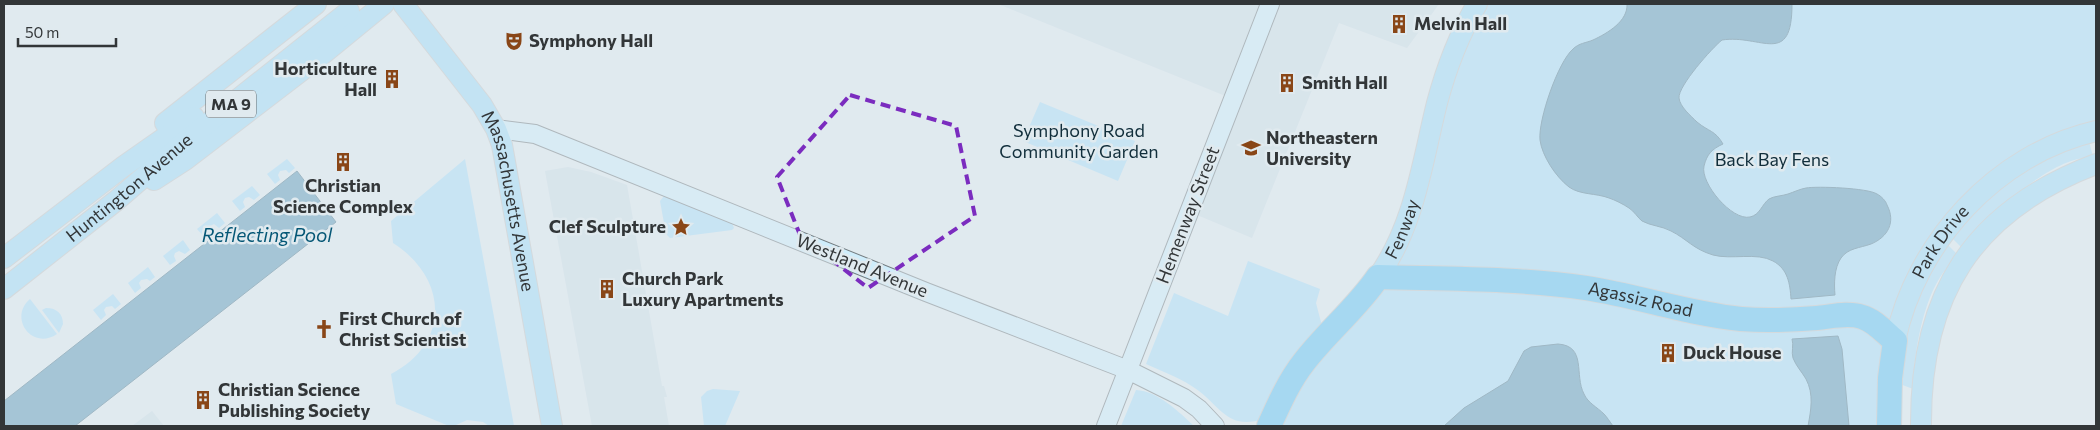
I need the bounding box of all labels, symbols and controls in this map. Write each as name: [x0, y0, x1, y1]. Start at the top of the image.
place label: Melvin Hall: [1414, 12, 1507, 34]
building icon: Melvin Hall: [1388, 13, 1410, 35]
scale bar: [18, 15, 115, 47]
text: 50 m: [25, 23, 59, 41]
place label: Symphony Hall: [529, 29, 653, 51]
theatre icon: Symphony Hall: [503, 30, 525, 52]
place label: Horticulture Hall: [274, 57, 377, 100]
building icon: Horticulture Hall: [381, 68, 403, 90]
place label: Smith Hall: [1302, 71, 1388, 93]
building icon: Smith Hall: [1276, 72, 1298, 94]
road number: MA 9: [206, 90, 256, 118]
street label: Massachusetts Avenue: [477, 106, 540, 293]
park label: Symphony Road Community Garden: [999, 119, 1159, 162]
place label: Northeastern University: [1266, 126, 1378, 169]
street label: Huntington Avenue: [61, 128, 196, 246]
school or university icon: Northeastern University: [1240, 137, 1262, 159]
street label: Hemenway Street: [1151, 143, 1223, 286]
park label: Back Bay Fens: [1715, 148, 1829, 170]
building icon: Christian Science Complex: [332, 151, 354, 173]
place label: Christian Science Complex: [273, 174, 413, 217]
street label: Fenway: [1380, 196, 1423, 262]
street label: Park Drive: [1907, 200, 1973, 282]
place label: Clef Sculpture: [549, 215, 666, 237]
place icon: Clef Sculpture: [670, 216, 692, 238]
water label: Reflecting Pool: [202, 223, 333, 246]
street label: Westland Avenue: [793, 229, 932, 302]
place label: Church Park Luxury Apartments: [622, 267, 784, 310]
street label: Agassiz Road: [1587, 277, 1695, 321]
building icon: Church Park Luxury Apartments: [596, 278, 618, 300]
place label: First Church of Christ Scientist: [339, 307, 467, 350]
church icon: First Church of Christ Scientist: [313, 318, 335, 340]
place label: Duck House: [1683, 341, 1781, 363]
building icon: Duck House: [1657, 342, 1679, 364]
place label: Christian Science Publishing Society: [218, 378, 370, 421]
building icon: Christian Science Publishing Society: [192, 389, 214, 411]

